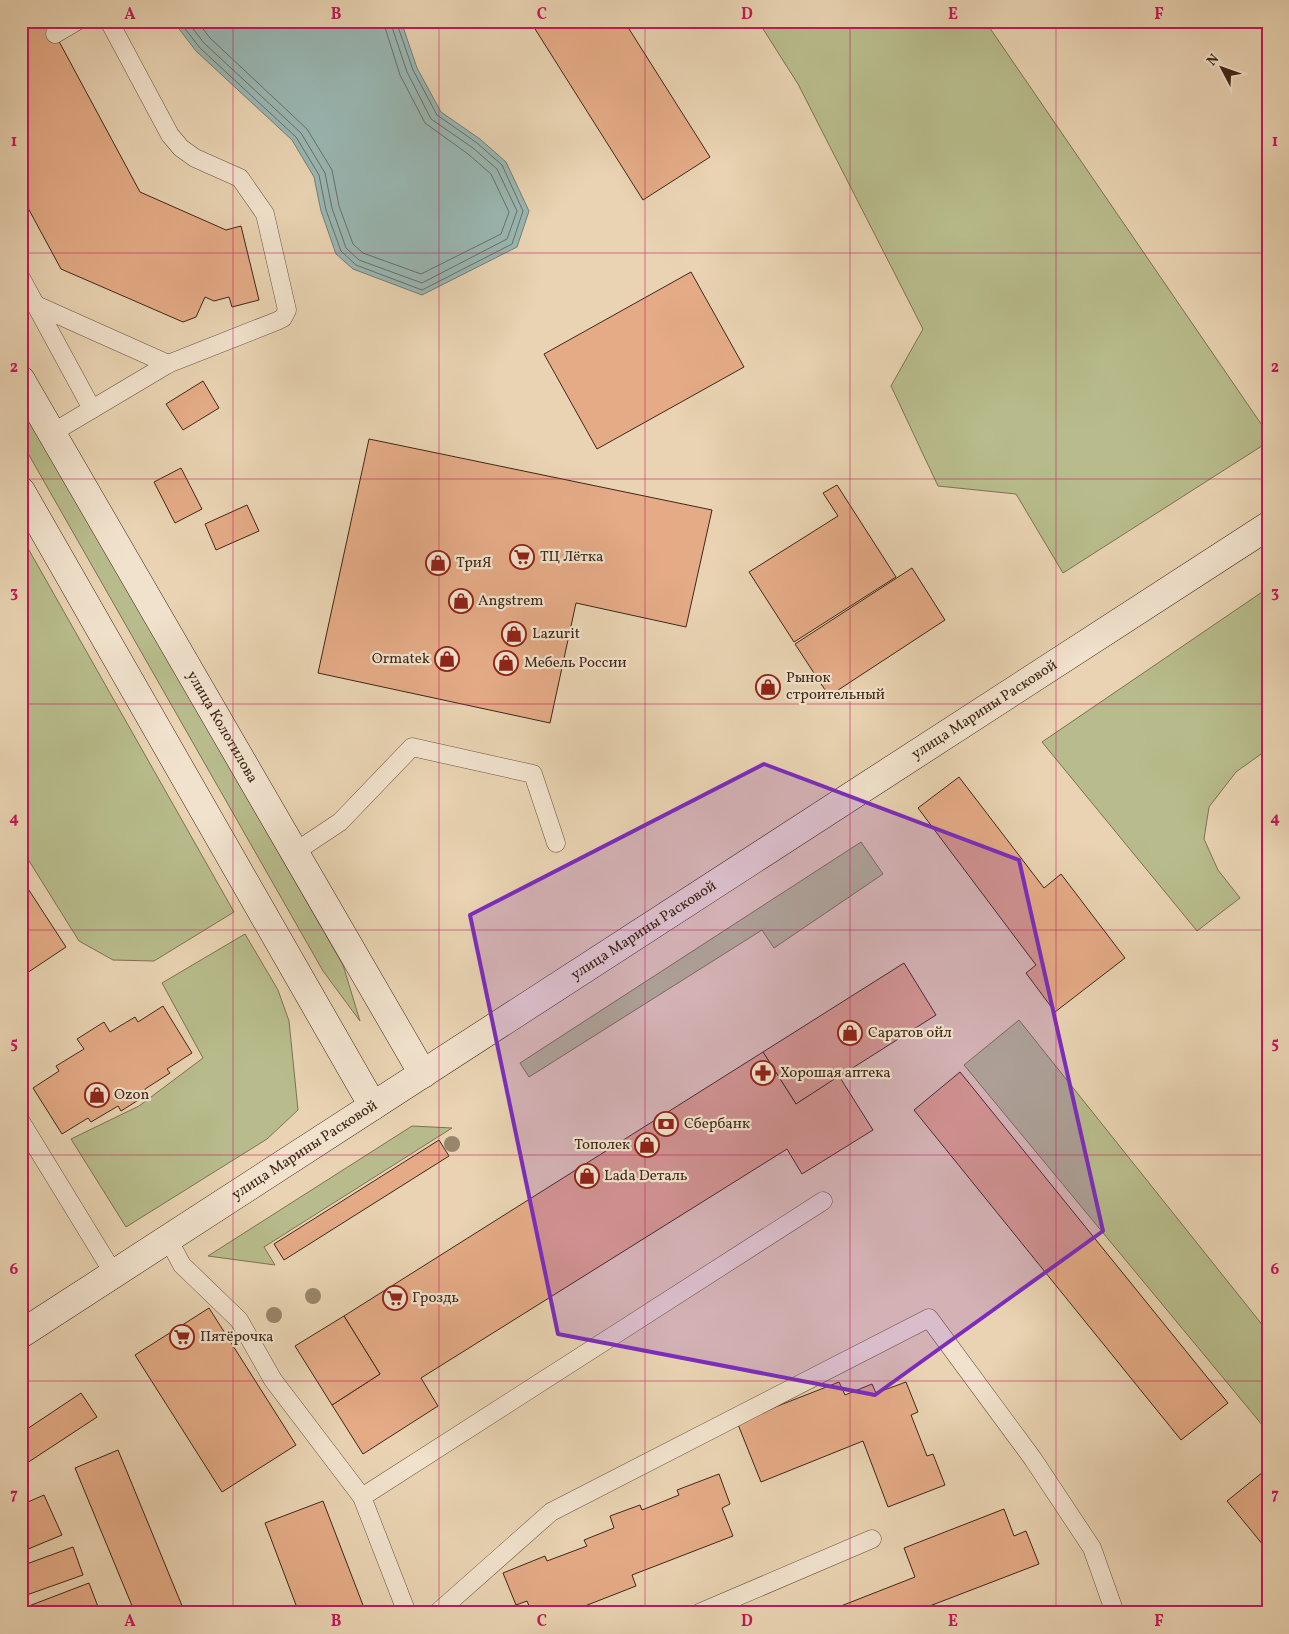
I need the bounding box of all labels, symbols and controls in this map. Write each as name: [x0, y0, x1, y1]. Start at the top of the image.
text: A: [124, 4, 136, 26]
text: B: [331, 4, 342, 26]
text: C: [537, 4, 547, 26]
text: D: [741, 4, 753, 26]
text: E: [948, 4, 958, 26]
text: F: [1154, 4, 1164, 26]
north arrow: [1196, 42, 1246, 92]
text: N: [1203, 50, 1224, 71]
text: 1: [11, 131, 17, 153]
text: 1: [1272, 131, 1278, 153]
text: 2: [10, 357, 18, 379]
text: 2: [1271, 357, 1279, 379]
supermarket icon: ТЦ Лётка: [509, 544, 535, 570]
place label: ТЦ Лётка: [540, 547, 603, 568]
shop icon: ТриЯ: [425, 550, 451, 576]
place label: ТриЯ: [456, 553, 492, 574]
text: 3: [10, 582, 18, 604]
text: 3: [1271, 582, 1279, 604]
shop icon: Angstrem: [448, 588, 474, 614]
place label: Angstrem: [478, 591, 544, 612]
shop icon: Lazurit: [501, 621, 527, 647]
place label: Lazurit: [532, 624, 580, 645]
shop icon: Ormatek: [434, 646, 460, 672]
place label: Ormatek: [372, 649, 430, 670]
shop icon: Мебель России: [493, 650, 519, 676]
place label: Мебель России: [524, 653, 627, 674]
street label: улица Марины Расковой: [907, 655, 1061, 765]
street label: улица Колотилова: [181, 667, 263, 787]
place label: Рынок строительный: [786, 668, 885, 706]
shop icon: Рынок строительный: [755, 674, 781, 700]
text: 4: [9, 808, 19, 830]
text: 4: [1270, 808, 1280, 830]
street label: улица Марины Расковой: [567, 876, 721, 985]
shop icon: Саратов ойл: [837, 1020, 863, 1046]
place label: Саратов ойл: [868, 1023, 952, 1044]
text: 5: [10, 1033, 18, 1055]
text: 5: [1271, 1033, 1279, 1055]
pharmacy icon: Хорошая аптека: [750, 1060, 776, 1086]
place label: Хорошая аптека: [780, 1063, 891, 1084]
shop icon: Ozon: [84, 1082, 110, 1108]
place label: Ozon: [114, 1085, 149, 1106]
street label: улица Марины Расковой: [228, 1095, 382, 1205]
bank icon: Сбербанк: [653, 1111, 679, 1137]
place label: Сбербанк: [684, 1114, 750, 1135]
shop icon: Тополек: [634, 1132, 660, 1158]
place label: Тополек: [574, 1135, 630, 1156]
shop icon: Lada Dеталь: [574, 1163, 600, 1189]
place label: Lada Dеталь: [604, 1166, 688, 1187]
text: 6: [10, 1259, 19, 1281]
text: 6: [1271, 1259, 1280, 1281]
supermarket icon: Гроздь: [382, 1285, 408, 1311]
place label: Гроздь: [412, 1288, 459, 1309]
supermarket icon: Пятёрочка: [169, 1324, 195, 1350]
place label: Пятёрочка: [200, 1327, 274, 1348]
text: 7: [10, 1484, 18, 1506]
text: 7: [1271, 1484, 1279, 1506]
text: A: [124, 1611, 136, 1633]
text: B: [331, 1611, 342, 1633]
text: C: [537, 1611, 547, 1633]
text: D: [741, 1611, 753, 1633]
text: E: [948, 1611, 958, 1633]
text: F: [1154, 1611, 1164, 1633]

